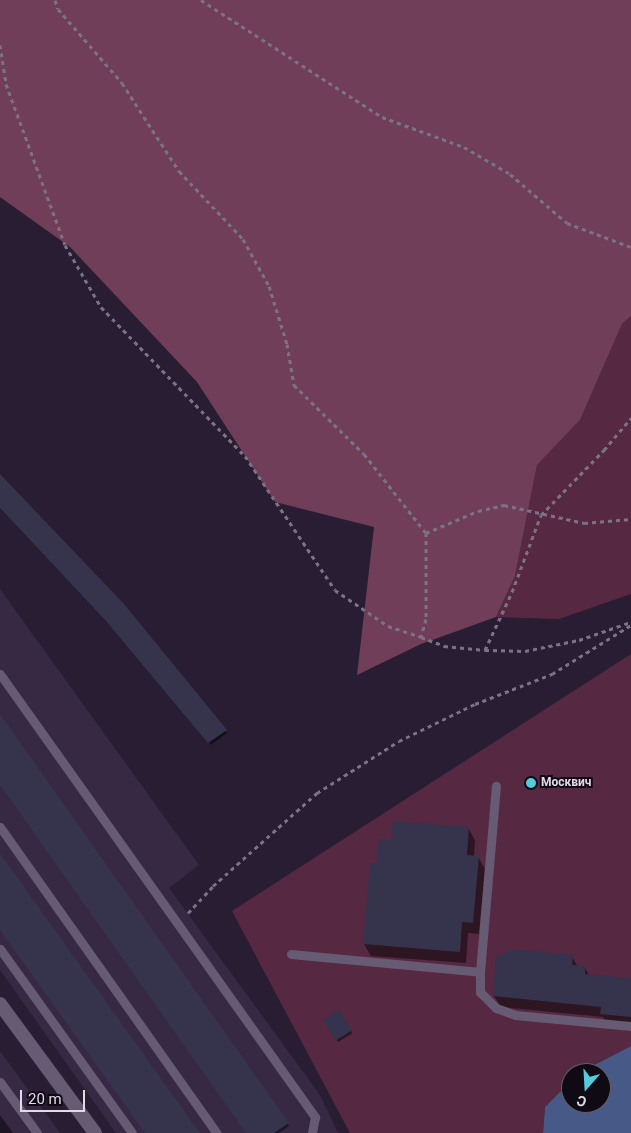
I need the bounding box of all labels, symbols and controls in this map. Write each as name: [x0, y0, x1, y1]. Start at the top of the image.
place label: Москвич: [541, 776, 592, 790]
marker: Москвич: [525, 777, 537, 789]
north arrow: [561, 1063, 611, 1113]
scale bar: [22, 1080, 88, 1112]
text: 20 m: [28, 1090, 62, 1108]
text: С: [575, 1092, 588, 1110]

